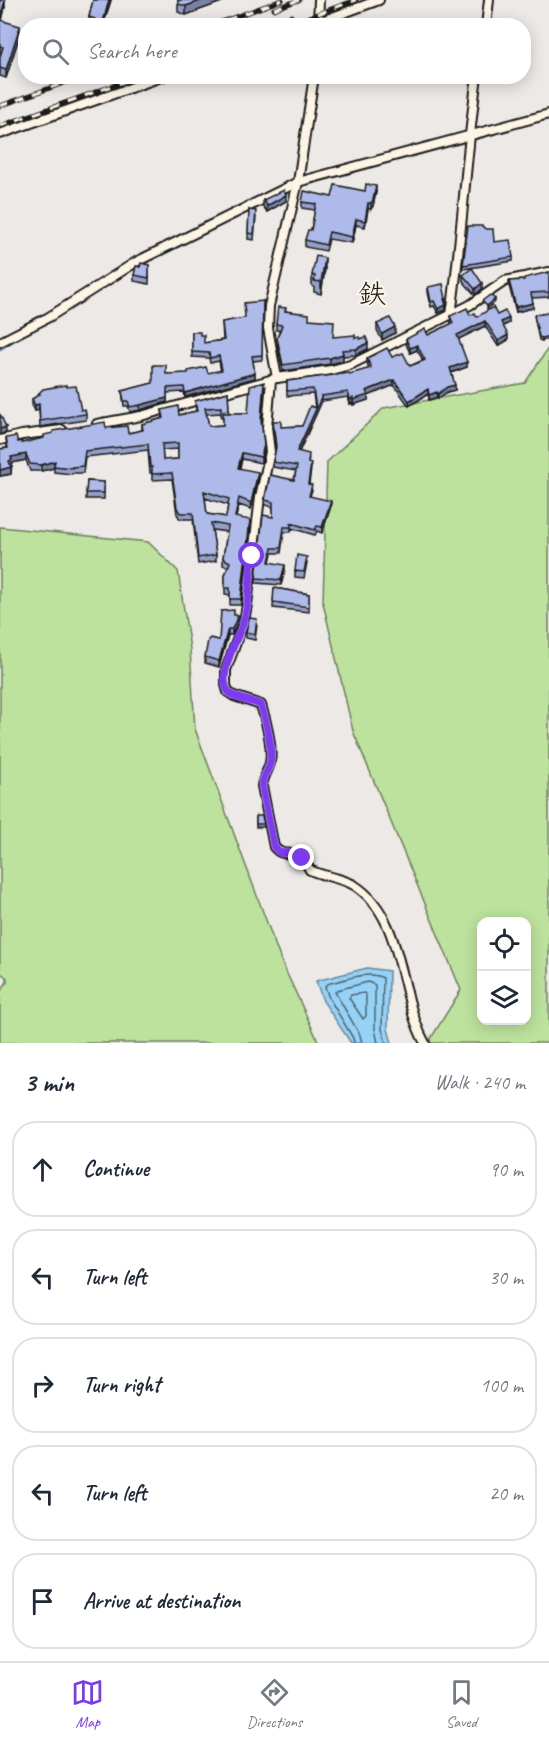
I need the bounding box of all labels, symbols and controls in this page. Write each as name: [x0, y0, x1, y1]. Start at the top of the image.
search box: [18, 18, 531, 84]
icon: search: [39, 35, 72, 68]
text: Search here: [87, 37, 177, 65]
district label: 鉄: [358, 276, 386, 311]
route start: [238, 542, 264, 568]
route end: [288, 844, 314, 870]
map controls: [477, 917, 531, 1025]
button: locate: [477, 917, 531, 971]
button: layers: [477, 971, 531, 1025]
text: 3 min: [24, 1066, 74, 1099]
text: Walk · 240 m: [435, 1070, 525, 1095]
icon: ahead: [26, 1153, 59, 1186]
text: Continue: [83, 1155, 149, 1183]
text: 90 m: [489, 1157, 523, 1182]
icon: left: [26, 1261, 59, 1294]
text: Turn left: [83, 1263, 147, 1291]
text: 30 m: [489, 1265, 523, 1290]
icon: right: [26, 1369, 59, 1402]
text: Turn right: [83, 1371, 160, 1399]
text: 100 m: [480, 1373, 523, 1398]
icon: left: [26, 1477, 59, 1510]
text: Turn left: [83, 1479, 147, 1507]
text: 20 m: [489, 1481, 523, 1506]
icon: arrive: [26, 1585, 59, 1618]
text: Arrive at destination: [83, 1587, 240, 1615]
tab: Map: [71, 1676, 104, 1732]
tab: Directions: [247, 1676, 302, 1732]
tab: Saved: [445, 1676, 478, 1732]

